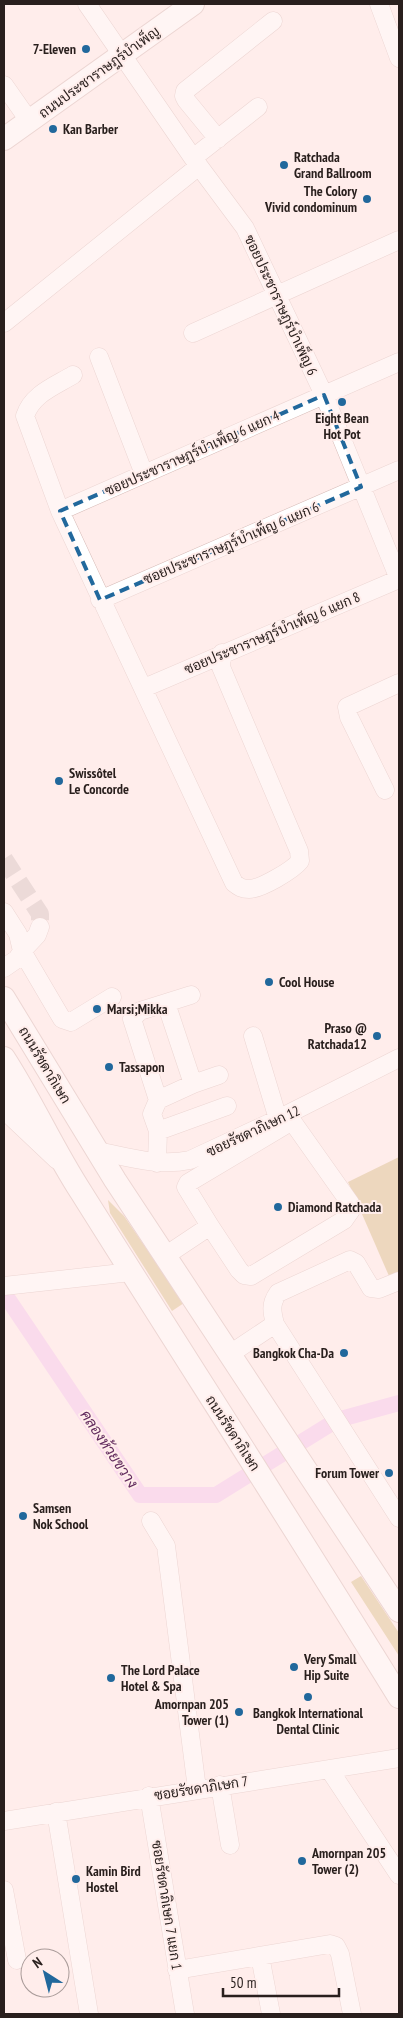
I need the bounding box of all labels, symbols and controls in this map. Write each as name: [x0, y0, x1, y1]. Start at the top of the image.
street label: ถนนประชาราษฎร์บำเพ็ญ: [35, 22, 163, 122]
place label: 7-Eleven: [33, 40, 76, 58]
marker: 7-Eleven: [80, 43, 92, 55]
place label: Kan Barber: [63, 120, 119, 138]
marker: Kan Barber: [47, 123, 59, 135]
place label: Ratchada Grand Ballroom: [294, 148, 372, 182]
marker: Ratchada Grand Ballroom: [278, 159, 290, 171]
place label: The Colory Vivid condominum: [264, 182, 357, 216]
marker: The Colory Vivid condominum: [361, 193, 373, 205]
street label: ซอยประชาราษฎร์บำเพ็ญ 6: [240, 232, 322, 378]
marker: Eight Bean Hot Pot: [336, 396, 348, 408]
street label: ซอยประชาราษฎร์บำเพ็ญ 6 แยก 4: [102, 406, 283, 500]
place label: Eight Bean Hot Pot: [315, 409, 369, 443]
street label: ซอยประชาราษฎร์บำเพ็ญ 6 แยก 6: [140, 498, 322, 588]
street label: ซอยประชาราษฎร์บำเพ็ญ 6 แยก 8: [181, 588, 363, 678]
place label: Swissôtel Le Concorde: [69, 764, 129, 798]
marker: Swissôtel Le Concorde: [53, 775, 65, 787]
place label: Cool House: [279, 973, 335, 991]
marker: Cool House: [263, 976, 275, 988]
place label: Marsi;Mikka: [107, 1000, 168, 1018]
marker: Marsi;Mikka: [91, 1003, 103, 1015]
place label: Praso @ Ratchada12: [308, 1019, 367, 1053]
street label: ถนนรัชดาภิเษก: [15, 1023, 75, 1107]
marker: Praso @ Ratchada12: [371, 1030, 383, 1042]
place label: Tassapon: [119, 1058, 165, 1076]
marker: Tassapon: [103, 1061, 115, 1073]
street label: ซอยรัชดาภิเษก 12: [203, 1101, 303, 1161]
place label: Diamond Ratchada: [288, 1198, 381, 1216]
marker: Diamond Ratchada: [272, 1201, 284, 1213]
place label: Bangkok Cha-Da: [253, 1344, 334, 1362]
marker: Bangkok Cha-Da: [338, 1347, 350, 1359]
street label: ถนนรัชดาภิเษก: [202, 1392, 264, 1474]
water label: คลองห้วยขวาง: [76, 1406, 143, 1491]
place label: Forum Tower: [315, 1464, 380, 1482]
marker: Forum Tower: [383, 1467, 395, 1479]
place label: Samsen Nok School: [33, 1499, 89, 1533]
marker: Samsen Nok School: [17, 1510, 29, 1522]
place label: Very Small Hip Suite: [303, 1650, 357, 1684]
place label: The Lord Palace Hotel & Spa: [121, 1661, 200, 1695]
marker: Very Small Hip Suite: [288, 1661, 300, 1673]
marker: The Lord Palace Hotel & Spa: [105, 1672, 117, 1684]
marker: Bangkok International Dental Clinic: [302, 1691, 314, 1703]
place label: Amornpan 205 Tower (1): [154, 1695, 229, 1729]
place label: Bangkok International Dental Clinic: [253, 1704, 364, 1738]
marker: Amornpan 205 Tower (1): [233, 1706, 245, 1718]
street label: ซอยรัชดาภิเษก 7: [153, 1772, 249, 1804]
street label: ซอยรัชดาภิเษก 7 แยก 1: [148, 1839, 186, 1971]
place label: Amornpan 205 Tower (2): [311, 1844, 386, 1878]
marker: Amornpan 205 Tower (2): [296, 1855, 308, 1867]
place label: Kamin Bird Hostel: [86, 1862, 141, 1896]
marker: Kamin Bird Hostel: [70, 1873, 82, 1885]
north arrow: [20, 1948, 70, 1998]
text: N: [29, 1953, 46, 1972]
scale bar: [223, 1966, 339, 1998]
text: 50 m: [230, 1973, 256, 1992]

